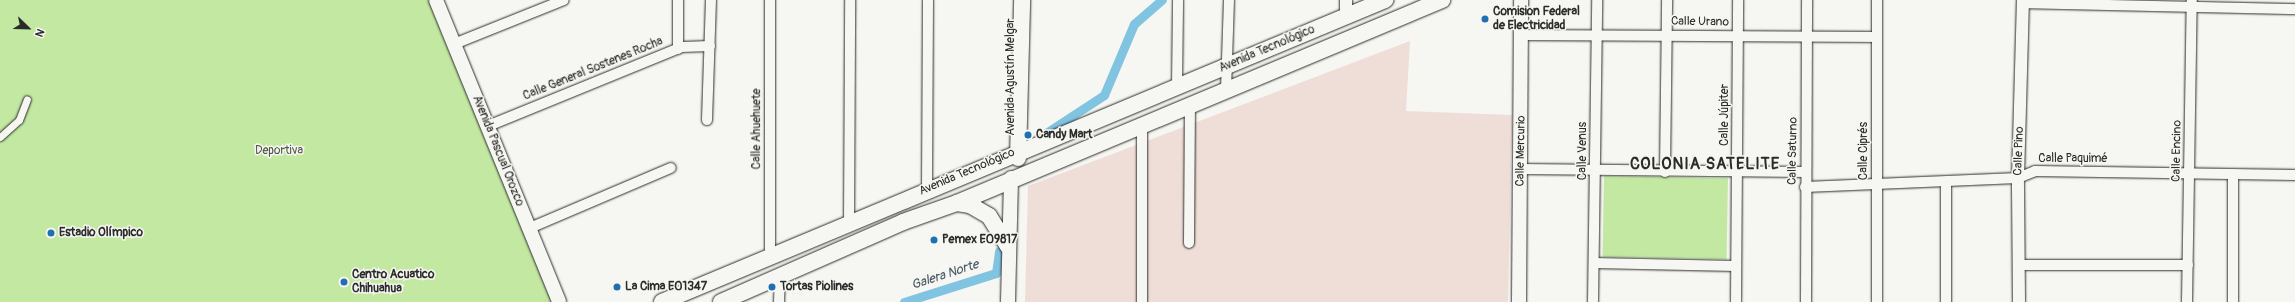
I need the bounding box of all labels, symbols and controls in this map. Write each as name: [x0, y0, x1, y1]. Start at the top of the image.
place label: Comision Federal de Electricidad: [1493, 5, 1580, 33]
north arrow: [8, 8, 48, 48]
marker: Comision Federal de Electricidad: [1480, 14, 1490, 24]
street label: Calle Urano: [1671, 14, 1729, 30]
street label: Avenida Agustín Melgar: [1004, 18, 1018, 136]
street label: Avenida Tecnológico: [1217, 22, 1317, 76]
text: N: [32, 27, 47, 39]
street label: Calle General Sostenes Rocha: [521, 34, 665, 104]
street label: Calle Júpiter: [1718, 84, 1732, 146]
street label: Calle Ahuehuete: [750, 89, 764, 169]
street label: Avenida Pascual Orozco: [469, 93, 527, 209]
street label: Calle Mercurio: [1513, 115, 1529, 187]
street label: Calle Saturno: [1785, 117, 1801, 185]
street label: Calle Encino: [2169, 120, 2185, 182]
street label: Calle Venus: [1576, 122, 1590, 180]
street label: Calle Ciprés: [1857, 122, 1871, 180]
street label: Calle Pino: [2011, 126, 2027, 176]
place label: Candy Mart: [1036, 128, 1092, 142]
marker: Candy Mart: [1023, 130, 1033, 140]
park label: Deportiva: [255, 144, 303, 158]
street label: Avenida Tecnológico: [917, 145, 1017, 199]
street label: Calle Paquimé: [2038, 152, 2108, 166]
district label: COLONIA SATELITE: [1630, 154, 1780, 174]
place label: Estadio Olímpico: [59, 226, 143, 240]
marker: Estadio Olímpico: [46, 228, 56, 238]
place label: Pemex E09817: [942, 233, 1017, 247]
marker: Pemex E09817: [929, 235, 939, 245]
water label: Galera Norte: [909, 257, 981, 293]
place label: Centro Acuatico Chihuahua: [352, 268, 434, 296]
marker: Centro Acuatico Chihuahua: [339, 277, 349, 287]
place label: La Cima E01347: [625, 280, 707, 294]
place label: Tortas Piolines: [780, 280, 853, 294]
marker: La Cima E01347: [612, 282, 622, 292]
marker: Tortas Piolines: [767, 282, 777, 292]

